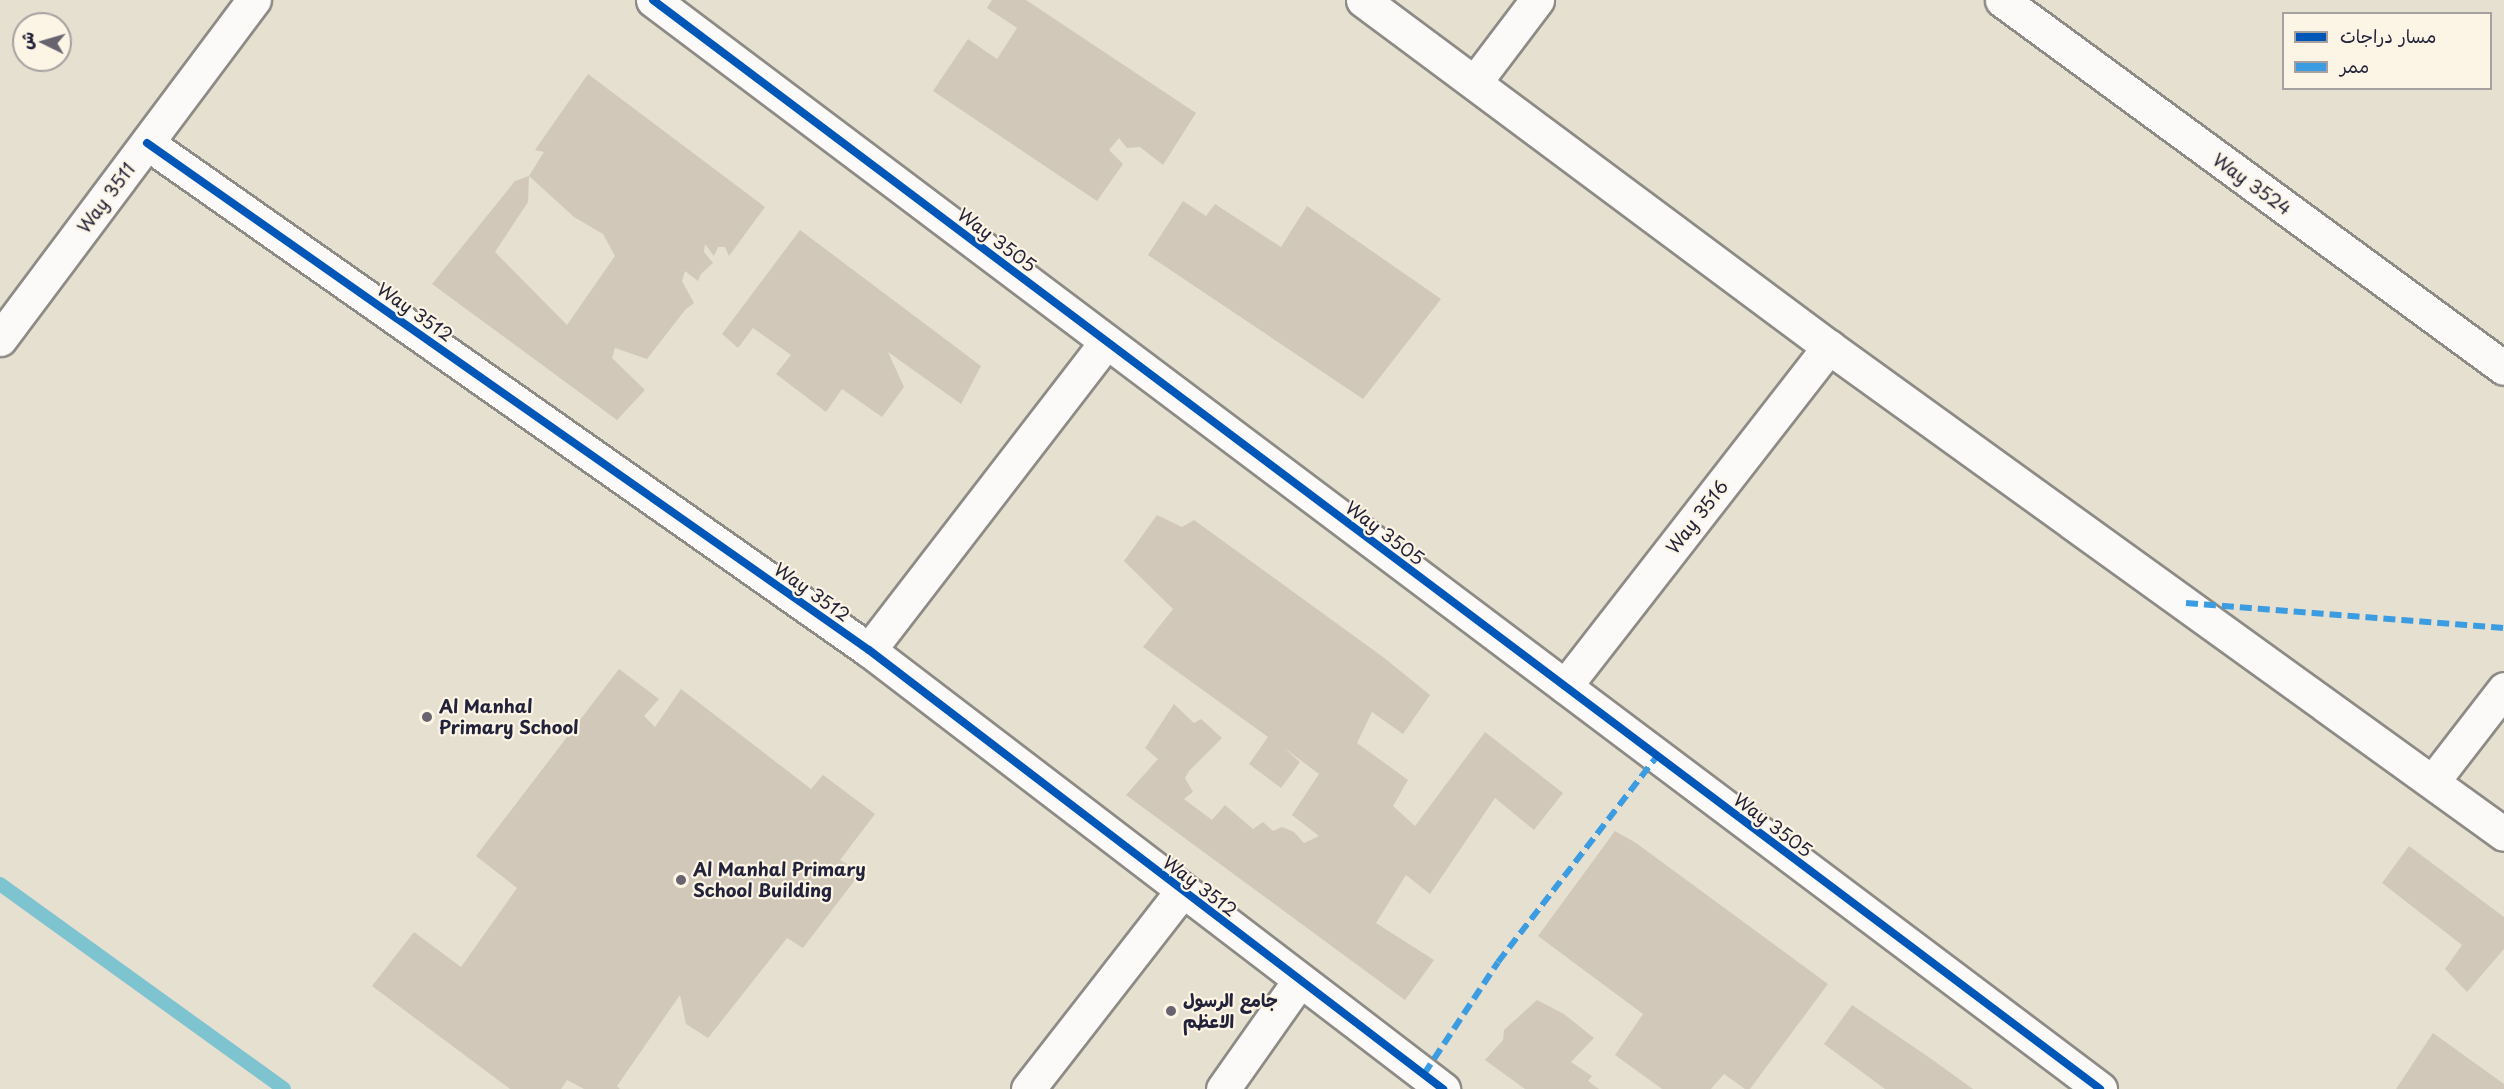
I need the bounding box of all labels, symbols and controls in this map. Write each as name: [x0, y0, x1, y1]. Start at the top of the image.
north arrow: [12, 12, 72, 72]
legend: [2282, 12, 2492, 90]
text: مسار دراجات: [2340, 22, 2436, 49]
text: ش: [13, 31, 39, 50]
text: ممر: [2340, 52, 2369, 79]
street label: Way 3524: [2209, 148, 2295, 220]
street label: Way 3511: [73, 159, 139, 237]
street label: Way 3505: [953, 203, 1041, 277]
street label: Way 3512: [373, 278, 457, 346]
street label: Way 3516: [1662, 476, 1732, 558]
street label: Way 3505: [1341, 496, 1429, 570]
street label: Way 3512: [770, 558, 854, 626]
place label: Al Manhal Primary School: [439, 696, 579, 738]
marker: Al Manhal Primary School: [420, 710, 434, 724]
street label: Way 3505: [1729, 788, 1817, 862]
street label: Way 3512: [1158, 851, 1242, 921]
place label: Al Manhal Primary School Building: [693, 859, 868, 902]
marker: Al Manhal Primary School Building: [674, 873, 688, 887]
place label: جامع الرسول الاعظم: [1183, 990, 1278, 1032]
marker: جامع الرسول الاعظم: [1164, 1004, 1178, 1018]

